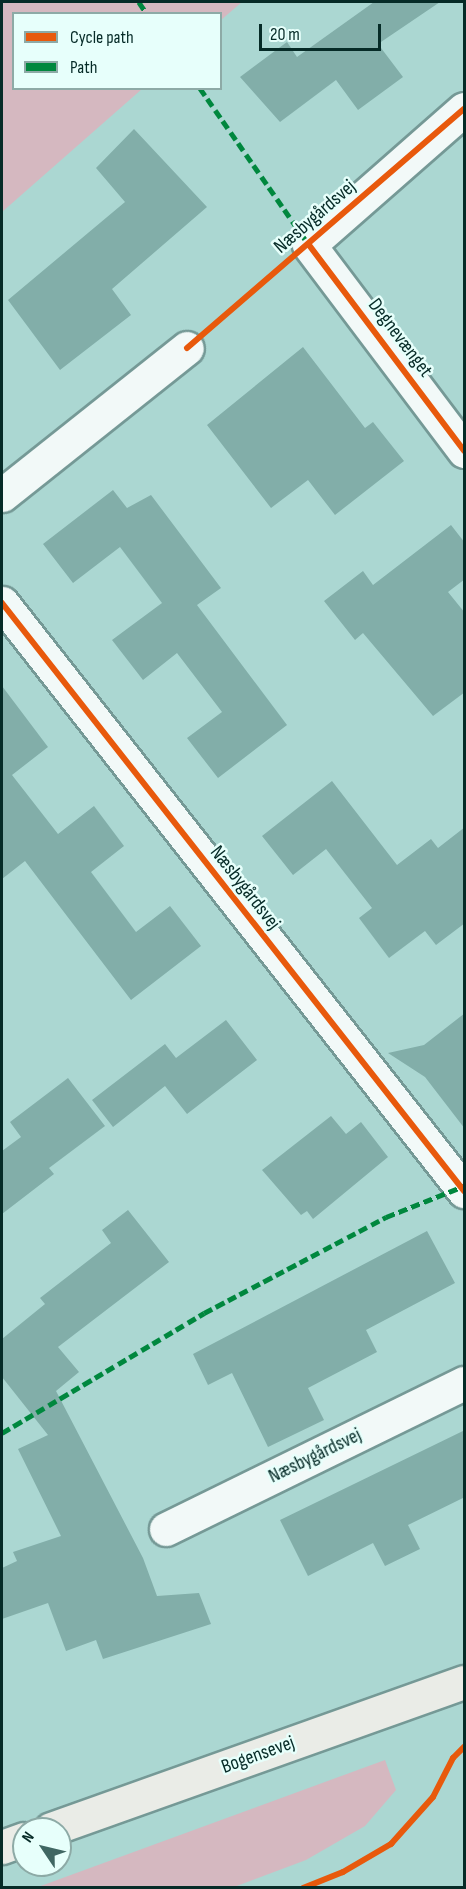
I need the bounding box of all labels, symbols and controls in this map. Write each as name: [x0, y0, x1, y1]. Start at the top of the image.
legend: [12, 12, 222, 90]
scale bar: [262, 12, 384, 50]
text: 20 m: [270, 24, 300, 45]
text: Cycle path: [70, 27, 134, 48]
text: Path: [70, 57, 98, 78]
street label: Næsbygårdsvej: [269, 175, 361, 259]
street label: Degnevænget: [363, 294, 437, 382]
street label: Næsbygårdsvej: [205, 841, 285, 935]
street label: Næsbygårdsvej: [265, 1423, 365, 1489]
street label: Bogensevej: [218, 1731, 298, 1779]
north arrow: [12, 1817, 72, 1877]
text: N: [18, 1829, 39, 1846]

